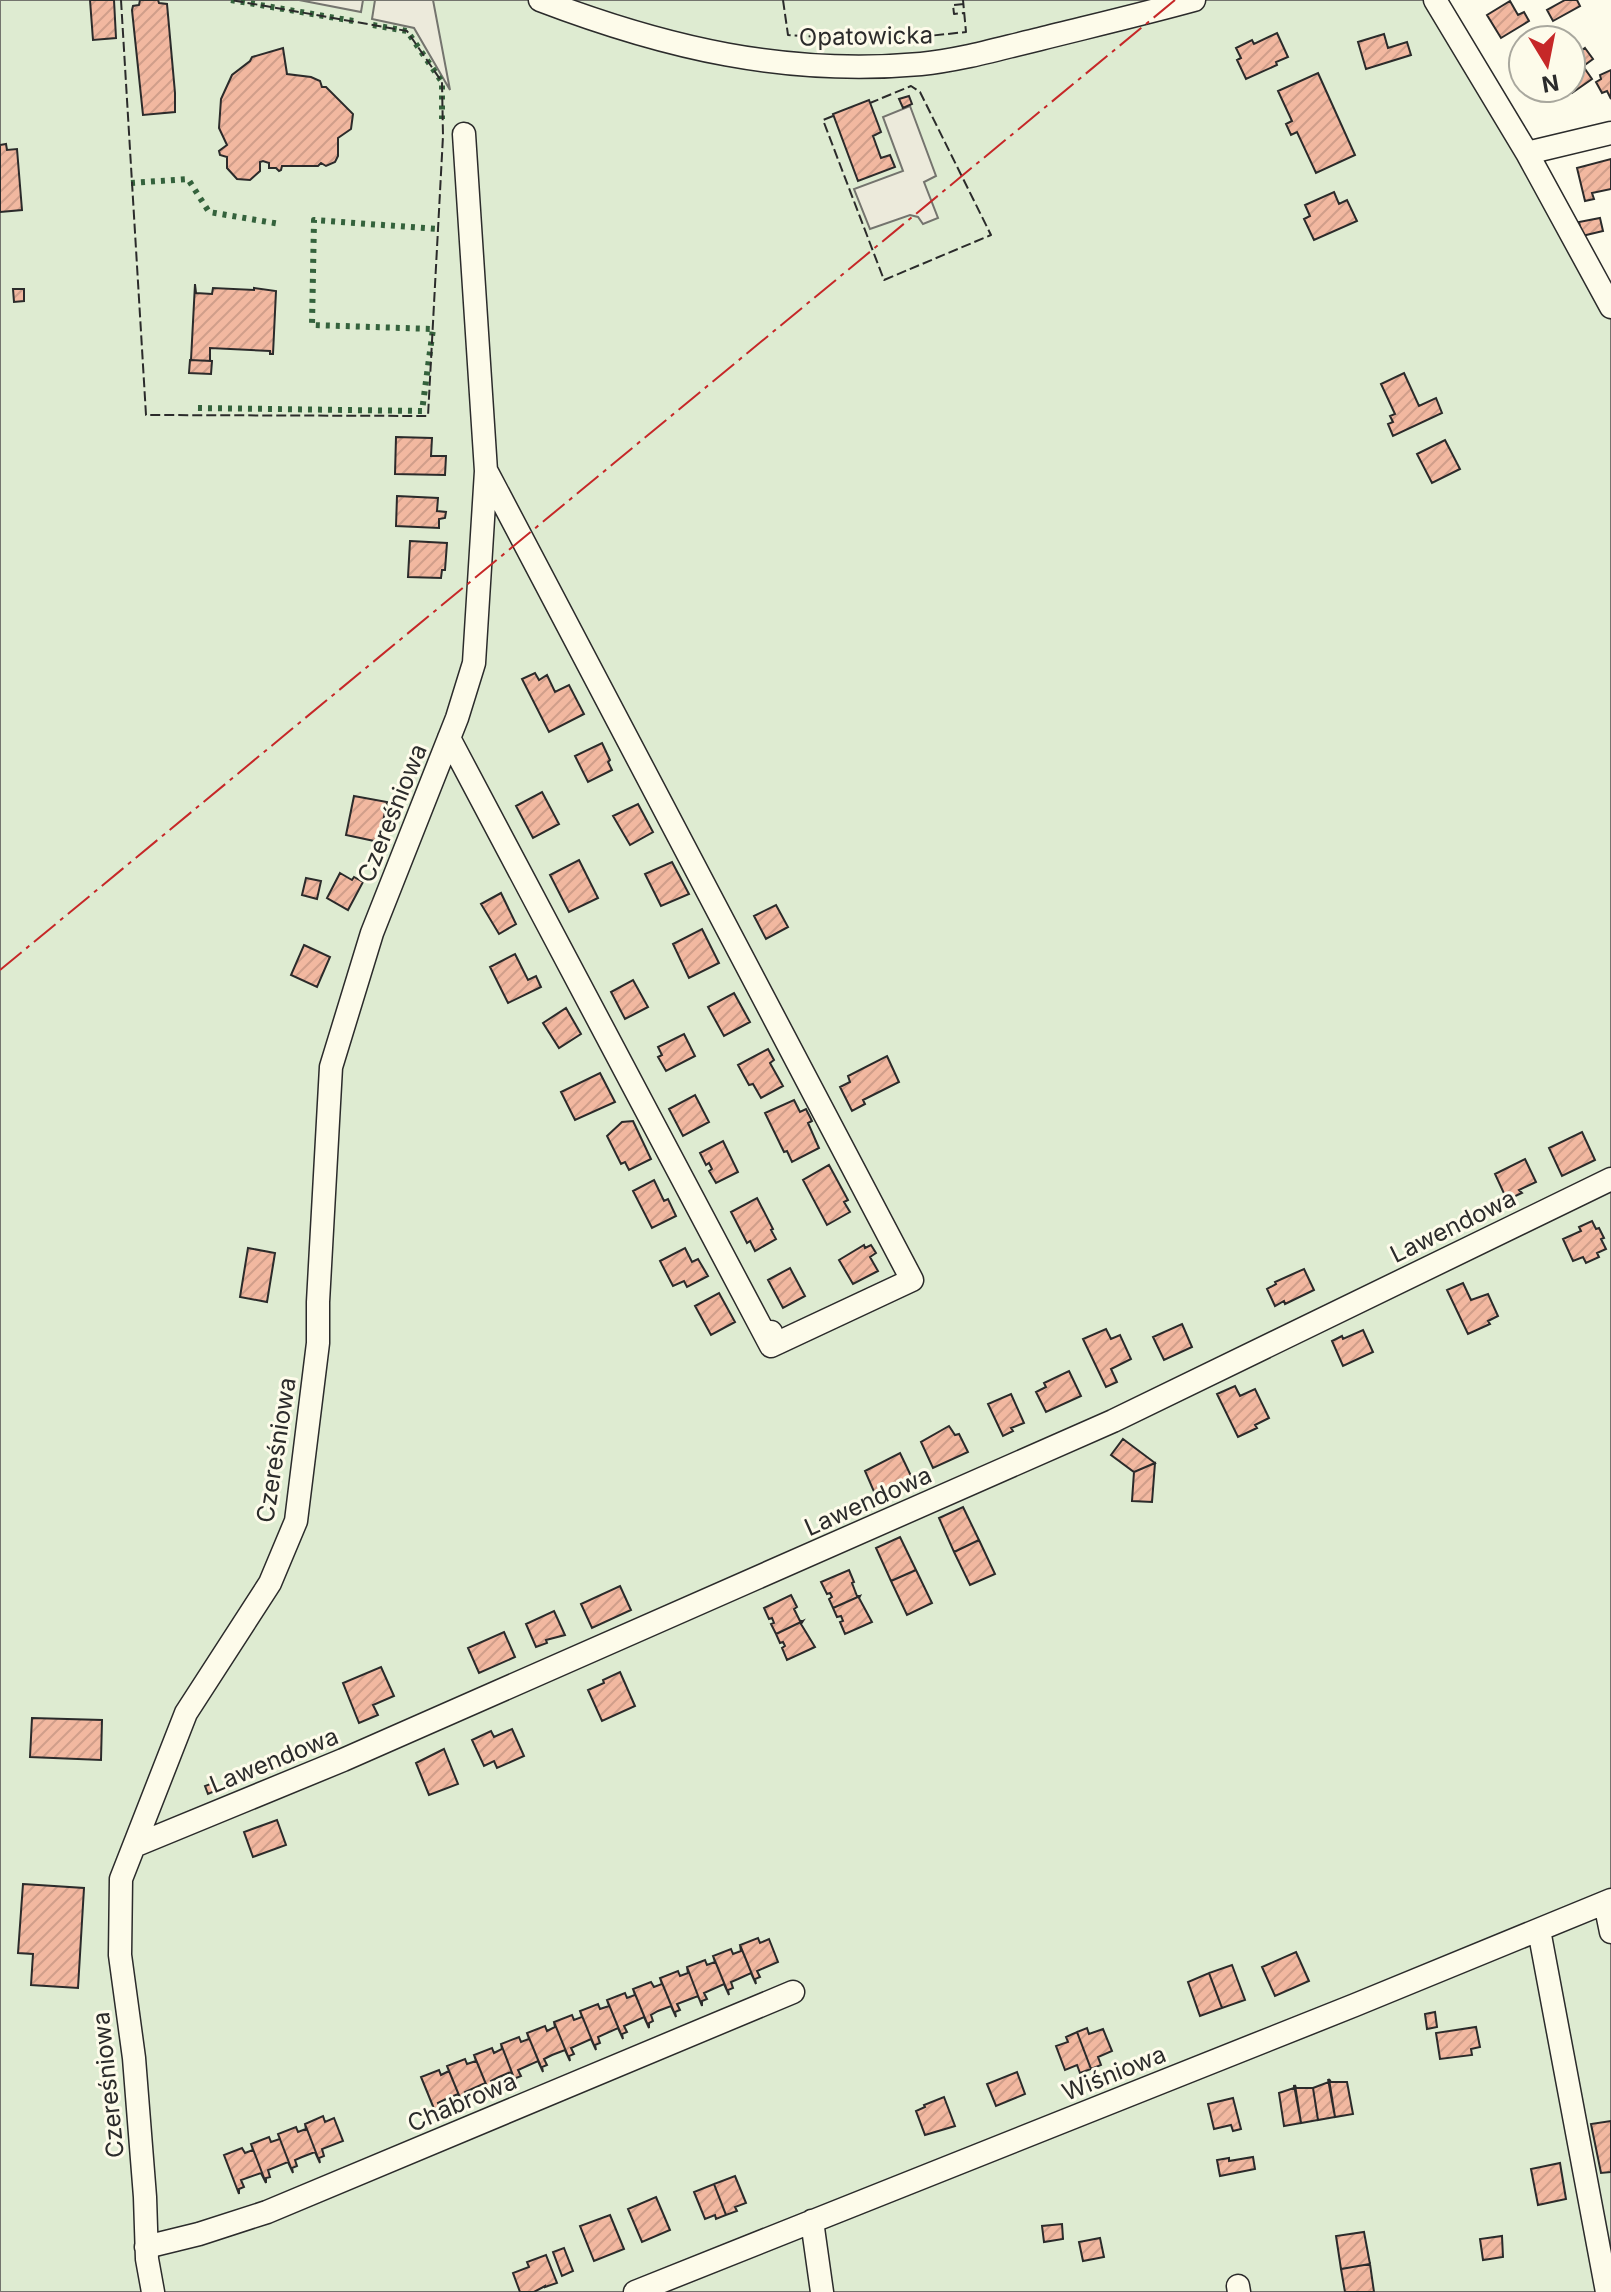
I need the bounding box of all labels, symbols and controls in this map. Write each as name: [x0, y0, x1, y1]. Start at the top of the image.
street label: Opatowicka: [799, 20, 933, 52]
north arrow: [1507, 24, 1587, 104]
text: N: [1540, 69, 1561, 98]
street label: Czereśniowa: [351, 740, 433, 886]
street label: Lawendowa: [1385, 1183, 1521, 1269]
street label: Czereśniowa: [250, 1375, 302, 1525]
street label: Lawendowa: [800, 1460, 936, 1542]
street label: Lawendowa: [205, 1721, 343, 1799]
street label: Czereśniowa: [86, 2010, 130, 2160]
street label: Wiśniowa: [1058, 2039, 1170, 2107]
street label: Chabrowa: [403, 2066, 521, 2138]

